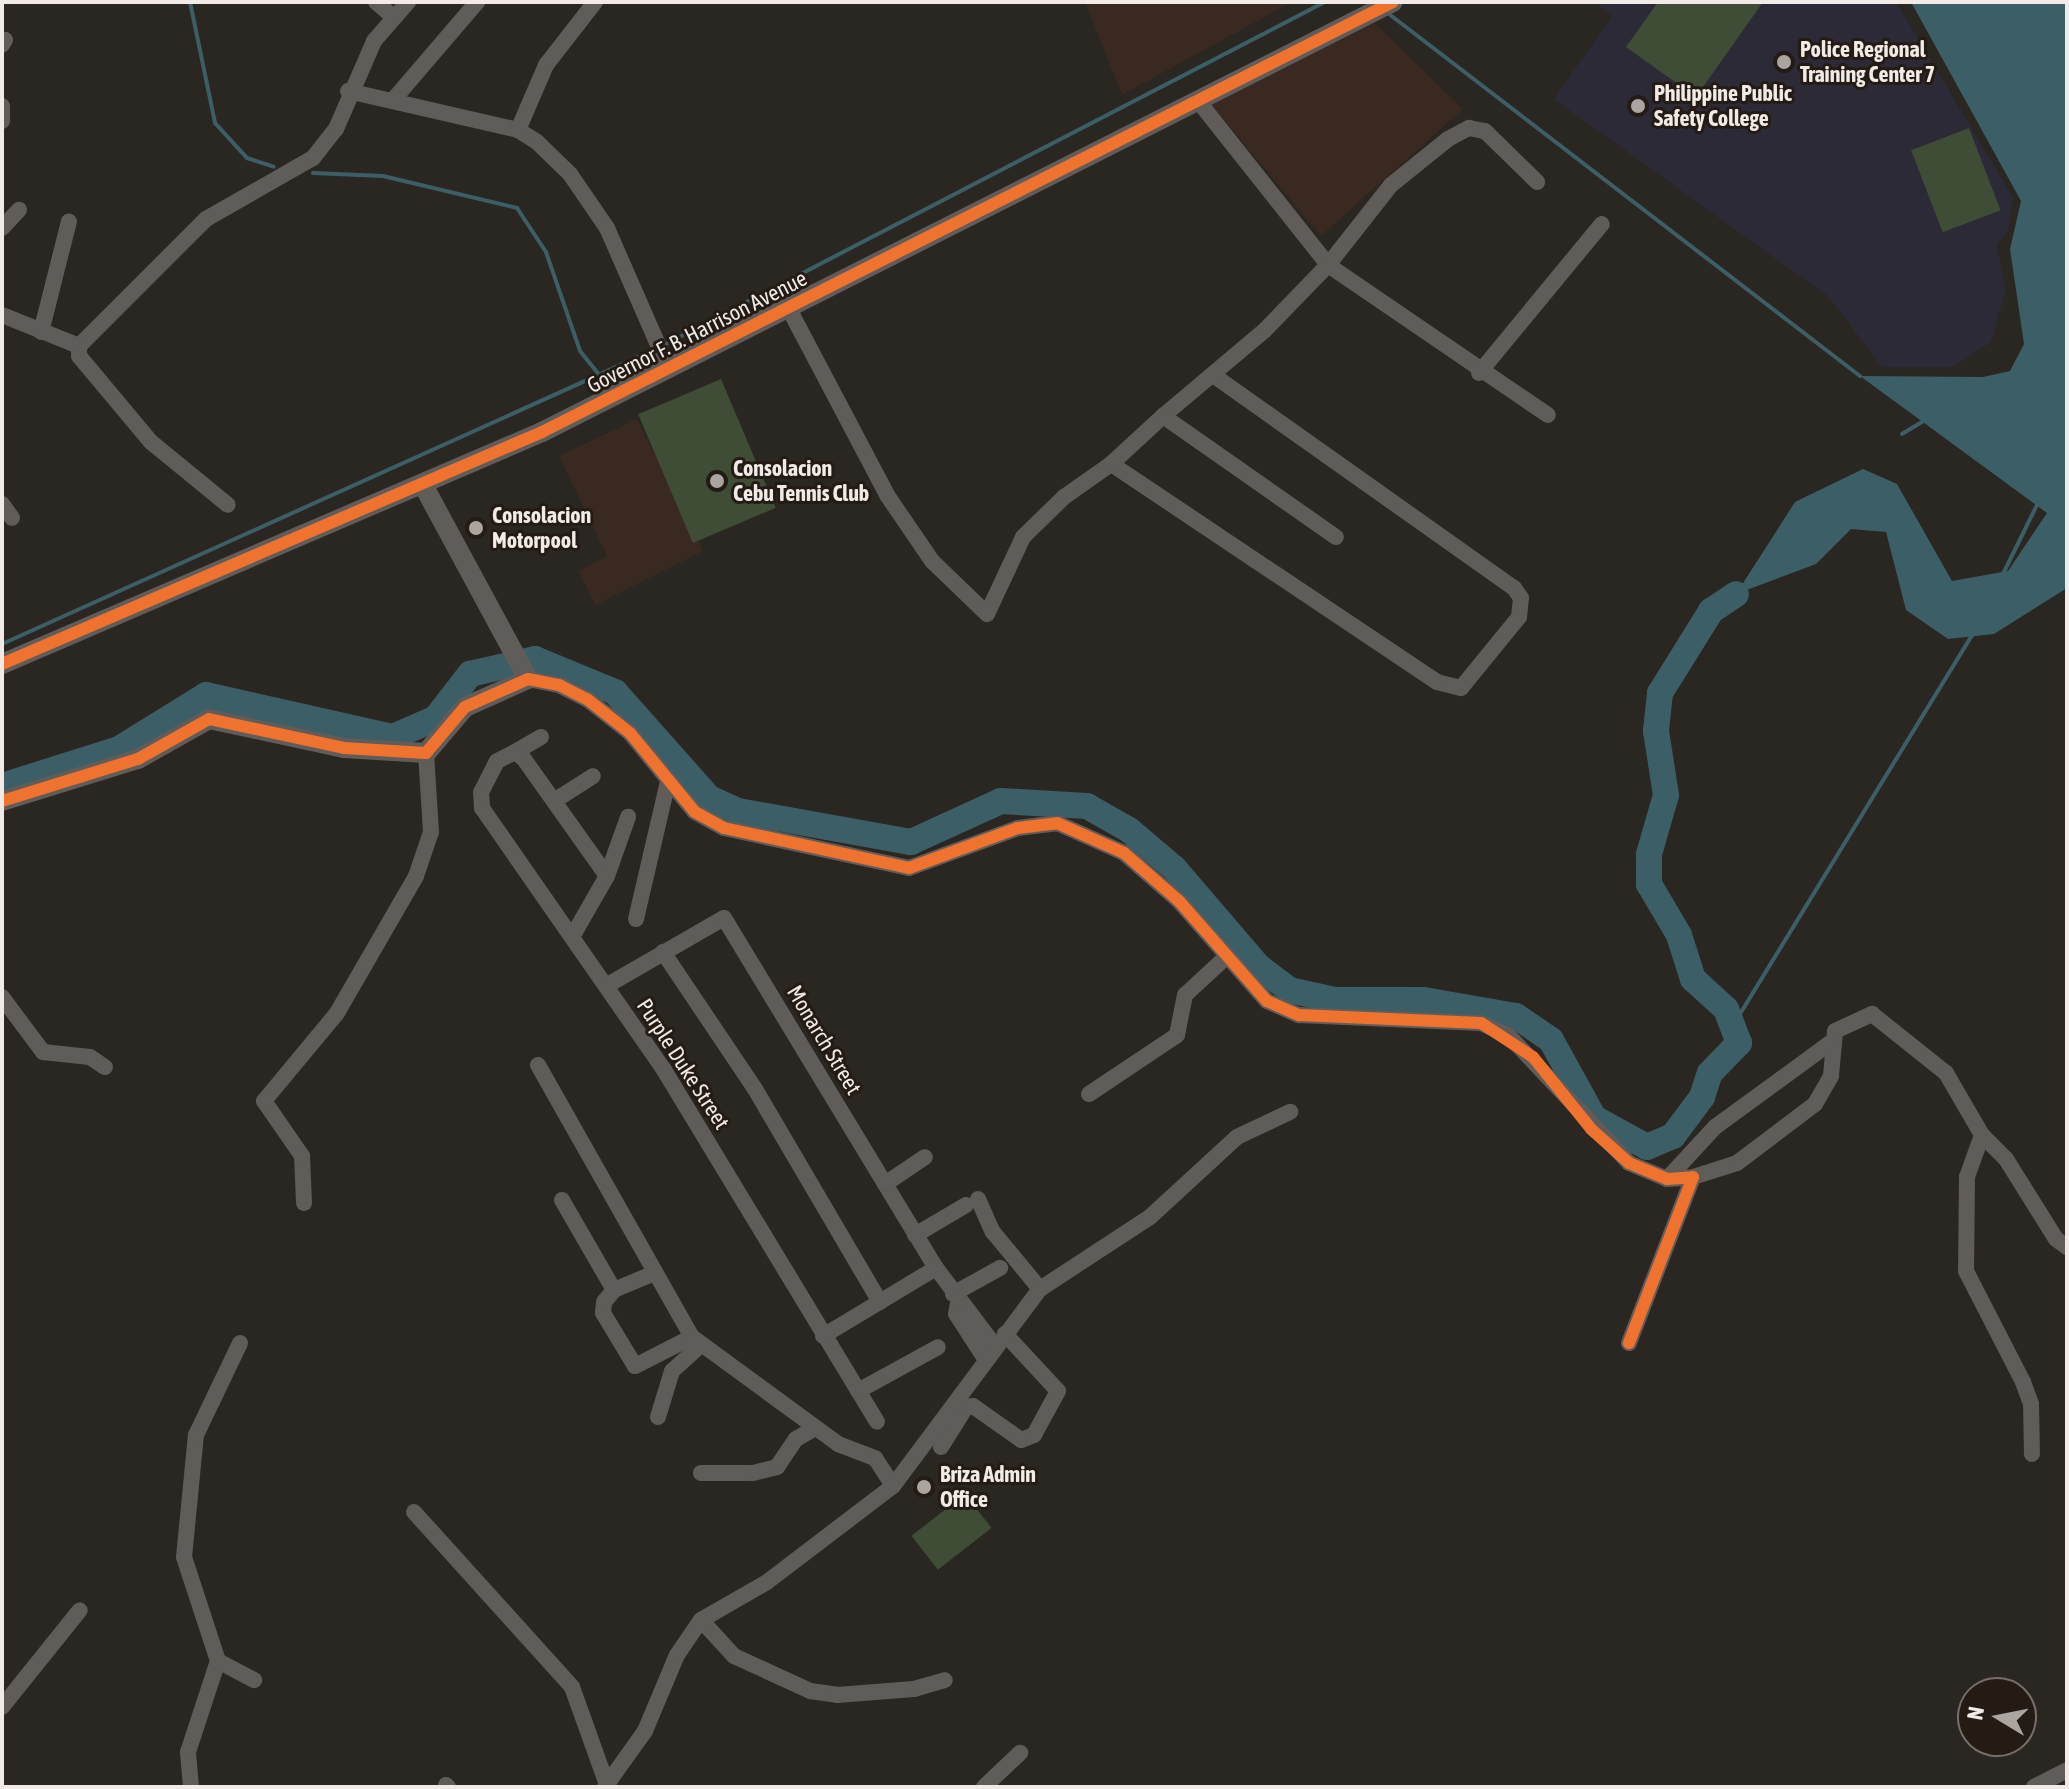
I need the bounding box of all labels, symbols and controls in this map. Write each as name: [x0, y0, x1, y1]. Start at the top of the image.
place label: Police Regional Training Center 7: [1800, 36, 1935, 88]
marker: Police Regional Training Center 7: [1775, 53, 1793, 71]
place label: Philippine Public Safety College: [1654, 80, 1792, 132]
marker: Philippine Public Safety College: [1629, 97, 1647, 115]
street label: Governor F. B. Harrison Avenue: [583, 265, 811, 399]
place label: Consolacion Cebu Tennis Club: [733, 455, 869, 506]
marker: Consolacion Cebu Tennis Club: [708, 472, 726, 490]
place label: Consolacion Motorpool: [492, 502, 591, 554]
marker: Consolacion Motorpool: [467, 519, 485, 537]
street label: Monarch Street: [781, 981, 867, 1099]
street label: Purple Duke Street: [631, 994, 735, 1134]
place label: Briza Admin Office: [940, 1461, 1036, 1512]
marker: Briza Admin Office: [915, 1478, 933, 1496]
north arrow: [1957, 1677, 2037, 1757]
text: N: [1961, 1705, 1989, 1722]

